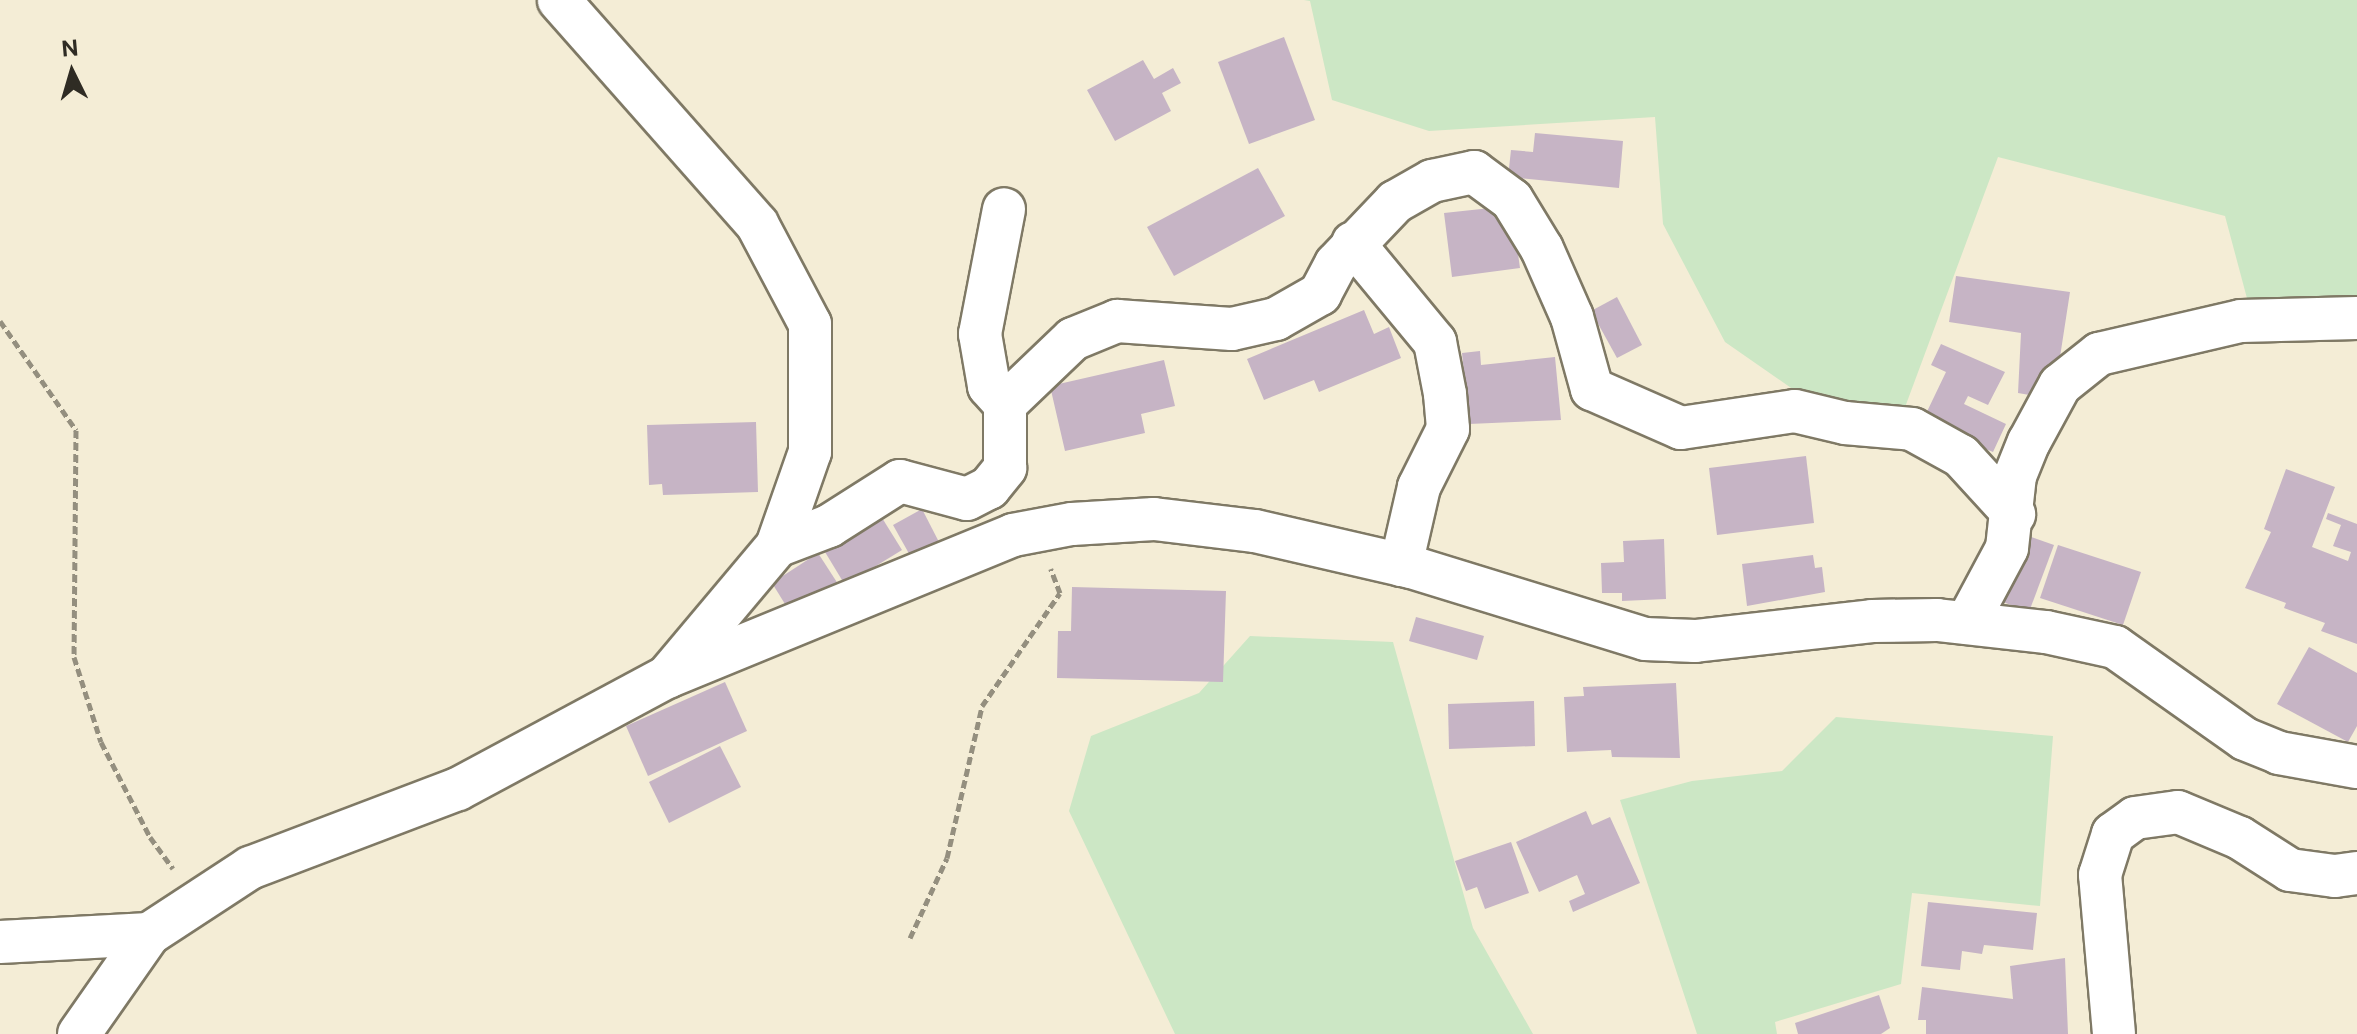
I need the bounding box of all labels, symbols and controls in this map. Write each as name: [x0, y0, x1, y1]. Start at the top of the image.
north arrow: [32, 32, 112, 112]
text: N: [60, 34, 80, 62]

